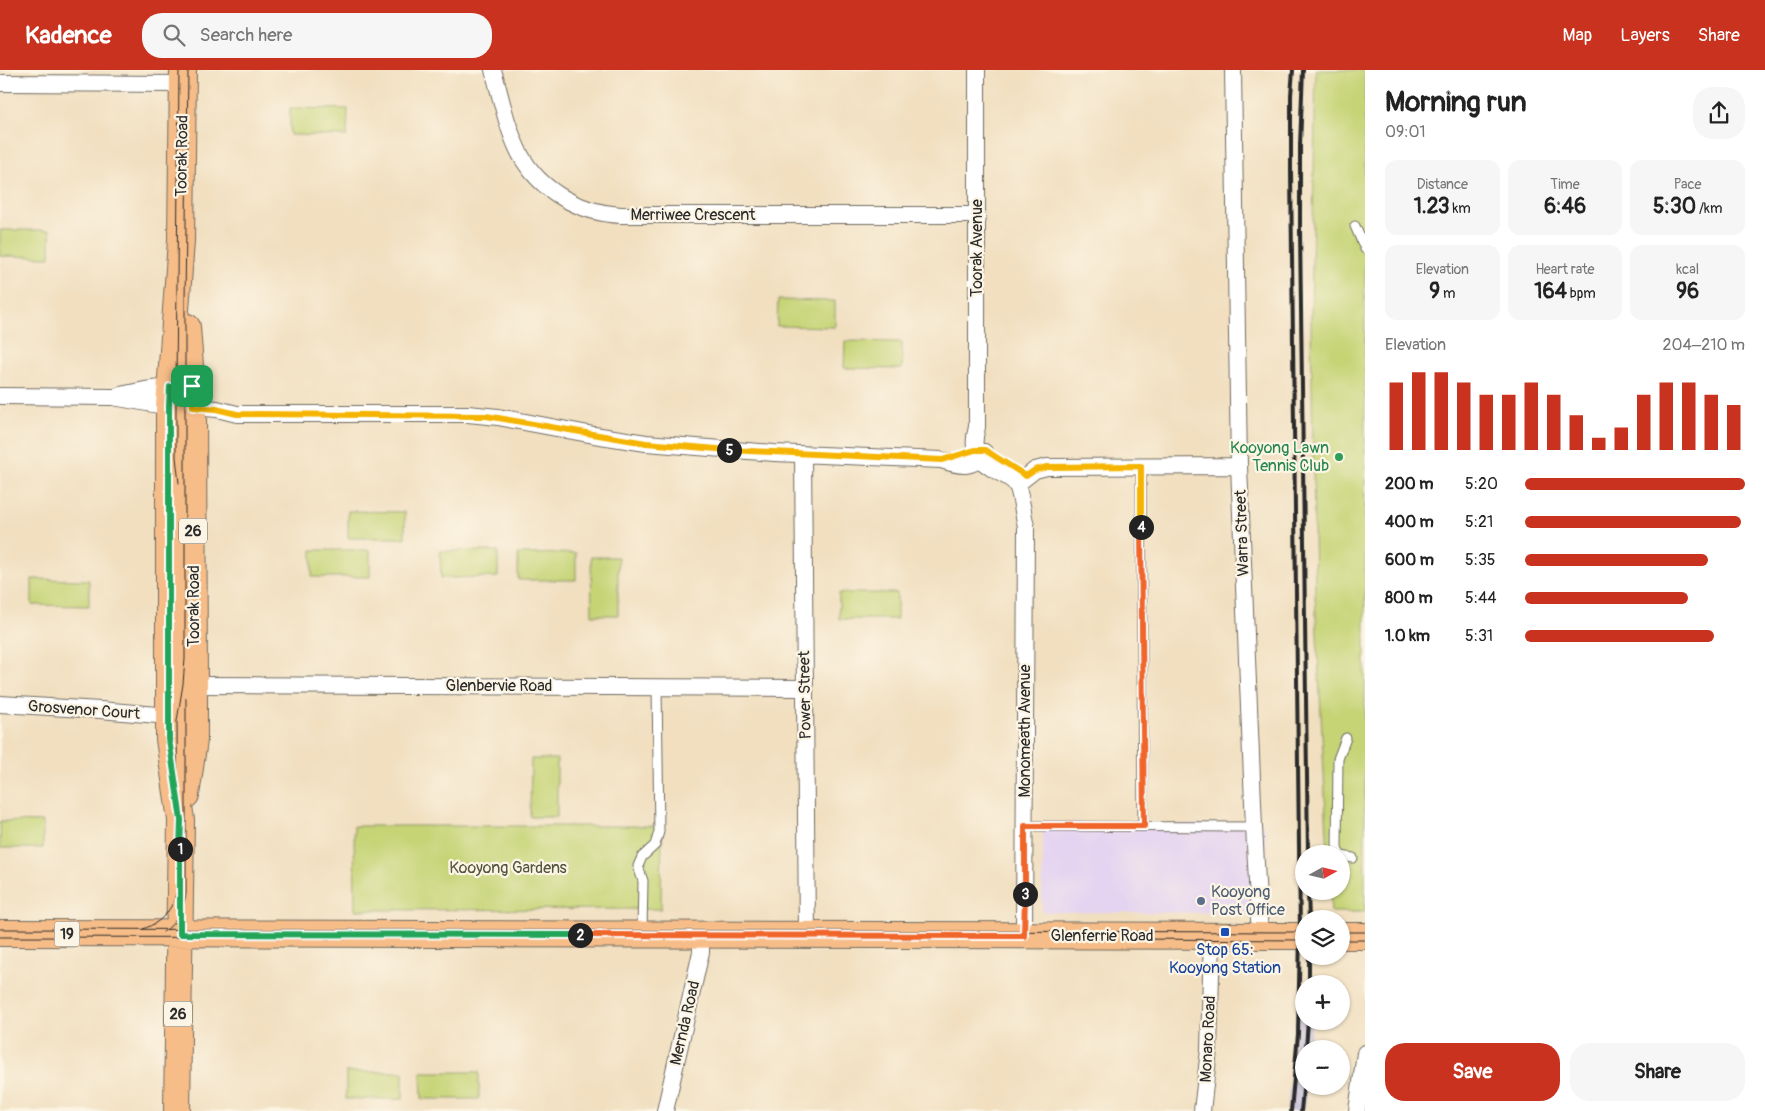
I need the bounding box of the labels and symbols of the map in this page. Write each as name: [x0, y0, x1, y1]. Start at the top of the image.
street label: Toorak Road: [171, 115, 193, 197]
street label: Toorak Avenue: [967, 199, 987, 297]
street label: Merriwee Crescent: [630, 205, 756, 225]
pin: [171, 365, 213, 407]
pin: 5: [716, 438, 742, 462]
place label: Kooyong Lawn Tennis Club: [1230, 438, 1329, 476]
marker: Kooyong Lawn Tennis Club: [1333, 451, 1345, 463]
street label: Warra Street: [1230, 489, 1254, 577]
pin: 4: [1128, 514, 1154, 540]
road number: 26: [179, 518, 207, 544]
street label: Toorak Road: [184, 565, 204, 647]
street label: Power Street: [794, 650, 816, 739]
street label: Monomeath Avenue: [1015, 664, 1035, 798]
street label: Glenbervie Road: [446, 676, 552, 696]
street label: Grosvenor Court: [27, 696, 141, 724]
pin: 1: [168, 836, 192, 862]
north arrow: [1295, 845, 1350, 900]
park label: Kooyong Gardens: [449, 858, 567, 878]
pin: 3: [1012, 882, 1038, 906]
place label: Kooyong Post Office: [1211, 882, 1285, 920]
marker: Kooyong Post Office: [1195, 895, 1207, 907]
road number: 19: [54, 922, 80, 946]
pin: 2: [568, 922, 592, 948]
street label: Glenferrie Road: [1050, 926, 1154, 946]
marker: Stop 65: Kooyong Station: [1219, 926, 1231, 938]
place label: Stop 65: Kooyong Station: [1169, 940, 1281, 978]
street label: Mernda Road: [666, 979, 704, 1067]
street label: Monaro Road: [1196, 995, 1220, 1083]
road number: 26: [164, 1002, 192, 1026]

